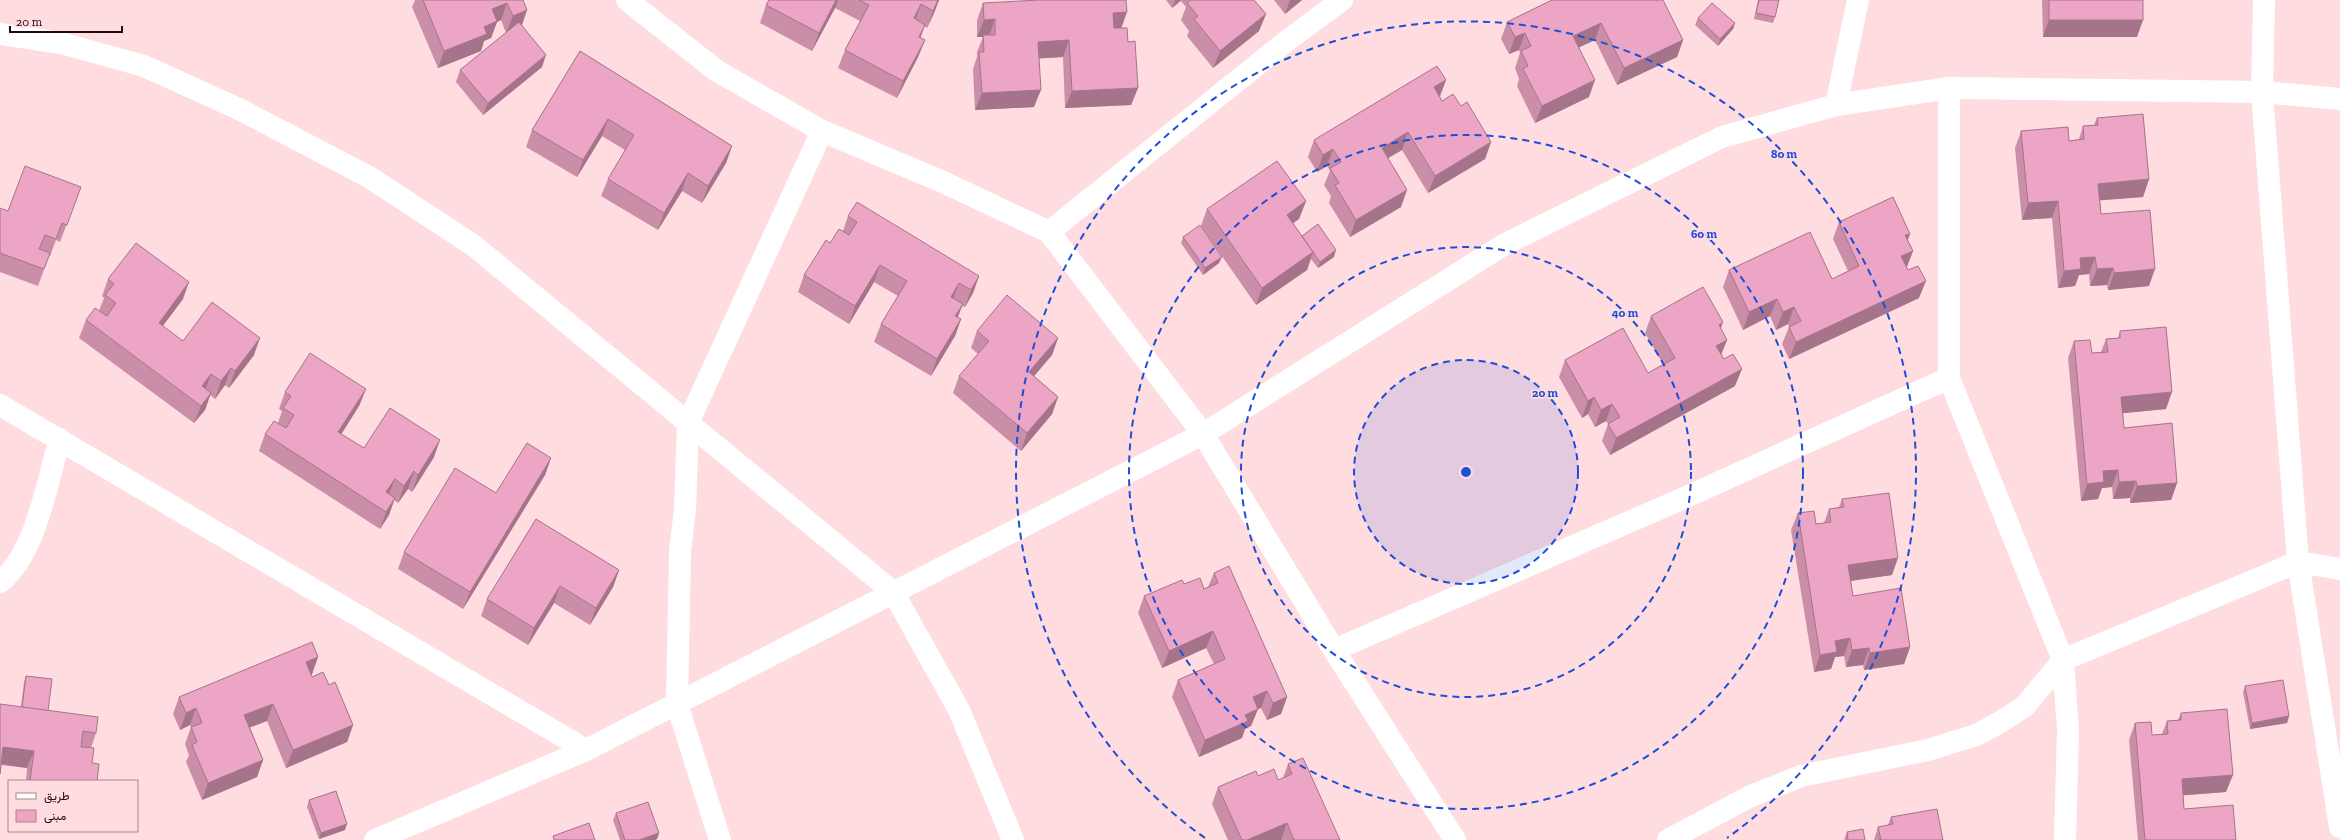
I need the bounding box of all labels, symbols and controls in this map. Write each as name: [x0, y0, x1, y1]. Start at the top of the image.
scale bar: [10, 8, 122, 34]
text: 20 m: [16, 15, 43, 29]
text: 80 m: [1771, 147, 1798, 161]
text: 60 m: [1691, 227, 1718, 241]
text: 40 m: [1612, 306, 1639, 320]
text: 20 m: [1532, 386, 1559, 400]
centre of rings: [1459, 465, 1473, 479]
legend: [8, 780, 138, 832]
text: طريق: [44, 789, 70, 804]
text: مبنى: [44, 809, 66, 824]

